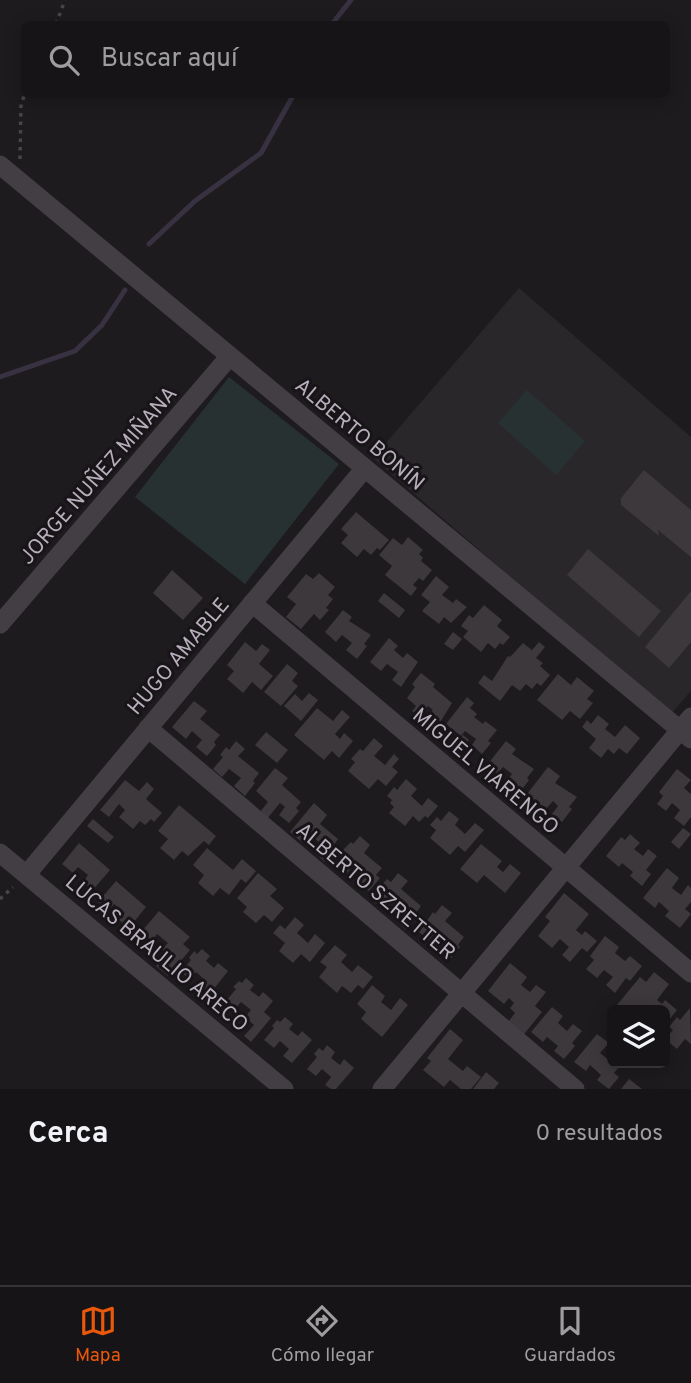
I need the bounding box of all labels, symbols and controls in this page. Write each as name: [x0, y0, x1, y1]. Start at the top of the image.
search box: [21, 21, 670, 98]
icon: search: [45, 41, 83, 79]
text: Buscar aquí: [101, 43, 238, 76]
street label: ALBERTO BONÍN: [289, 372, 430, 497]
street label: JORGE NUÑEZ MIÑANA: [14, 381, 184, 571]
street label: HUGO AMABLE: [122, 593, 236, 721]
street label: MIGUEL VIARENGO: [406, 703, 564, 842]
street label: ALBERTO SZRETTER: [290, 817, 460, 967]
street label: LUCAS BRAULIO ARECO: [59, 870, 253, 1039]
map controls: [607, 1005, 670, 1068]
button: layers: [607, 1005, 670, 1068]
text: Cerca: [28, 1116, 108, 1153]
text: 0 resultados: [536, 1120, 663, 1149]
tab: Mapa: [75, 1302, 121, 1368]
tab: Cómo llegar: [271, 1302, 374, 1368]
tab: Guardados: [524, 1302, 616, 1368]

